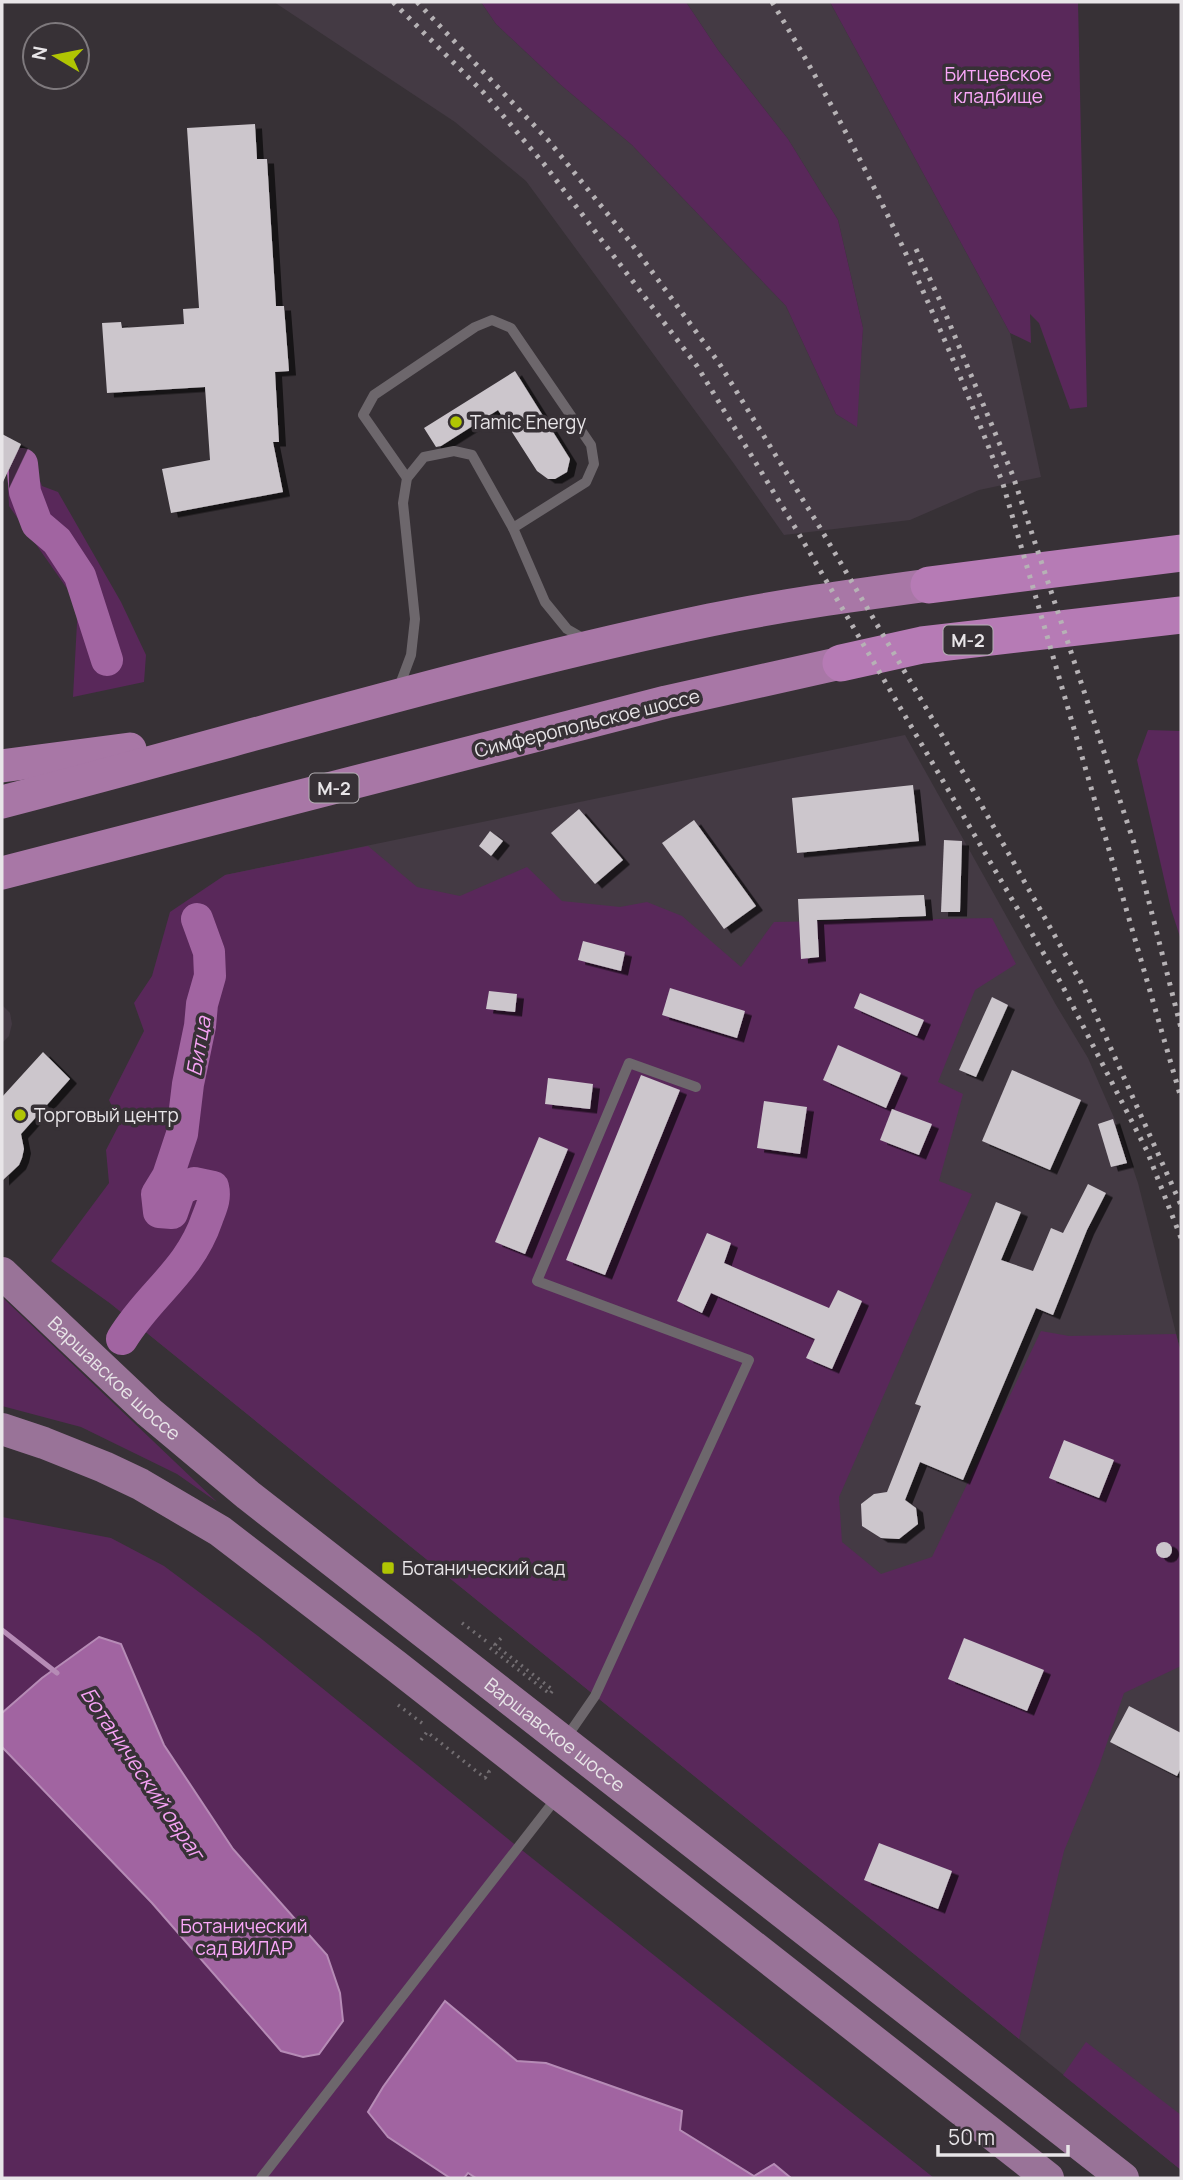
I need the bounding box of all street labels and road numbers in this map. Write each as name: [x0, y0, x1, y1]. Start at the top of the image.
road number: М-2: [944, 626, 992, 654]
street label: Симферопольское шоссе: [472, 682, 702, 764]
road number: М-2: [310, 774, 358, 802]
street label: Варшавское шоссе: [42, 1310, 186, 1446]
street label: Варшавское шоссе: [479, 1671, 631, 1798]

